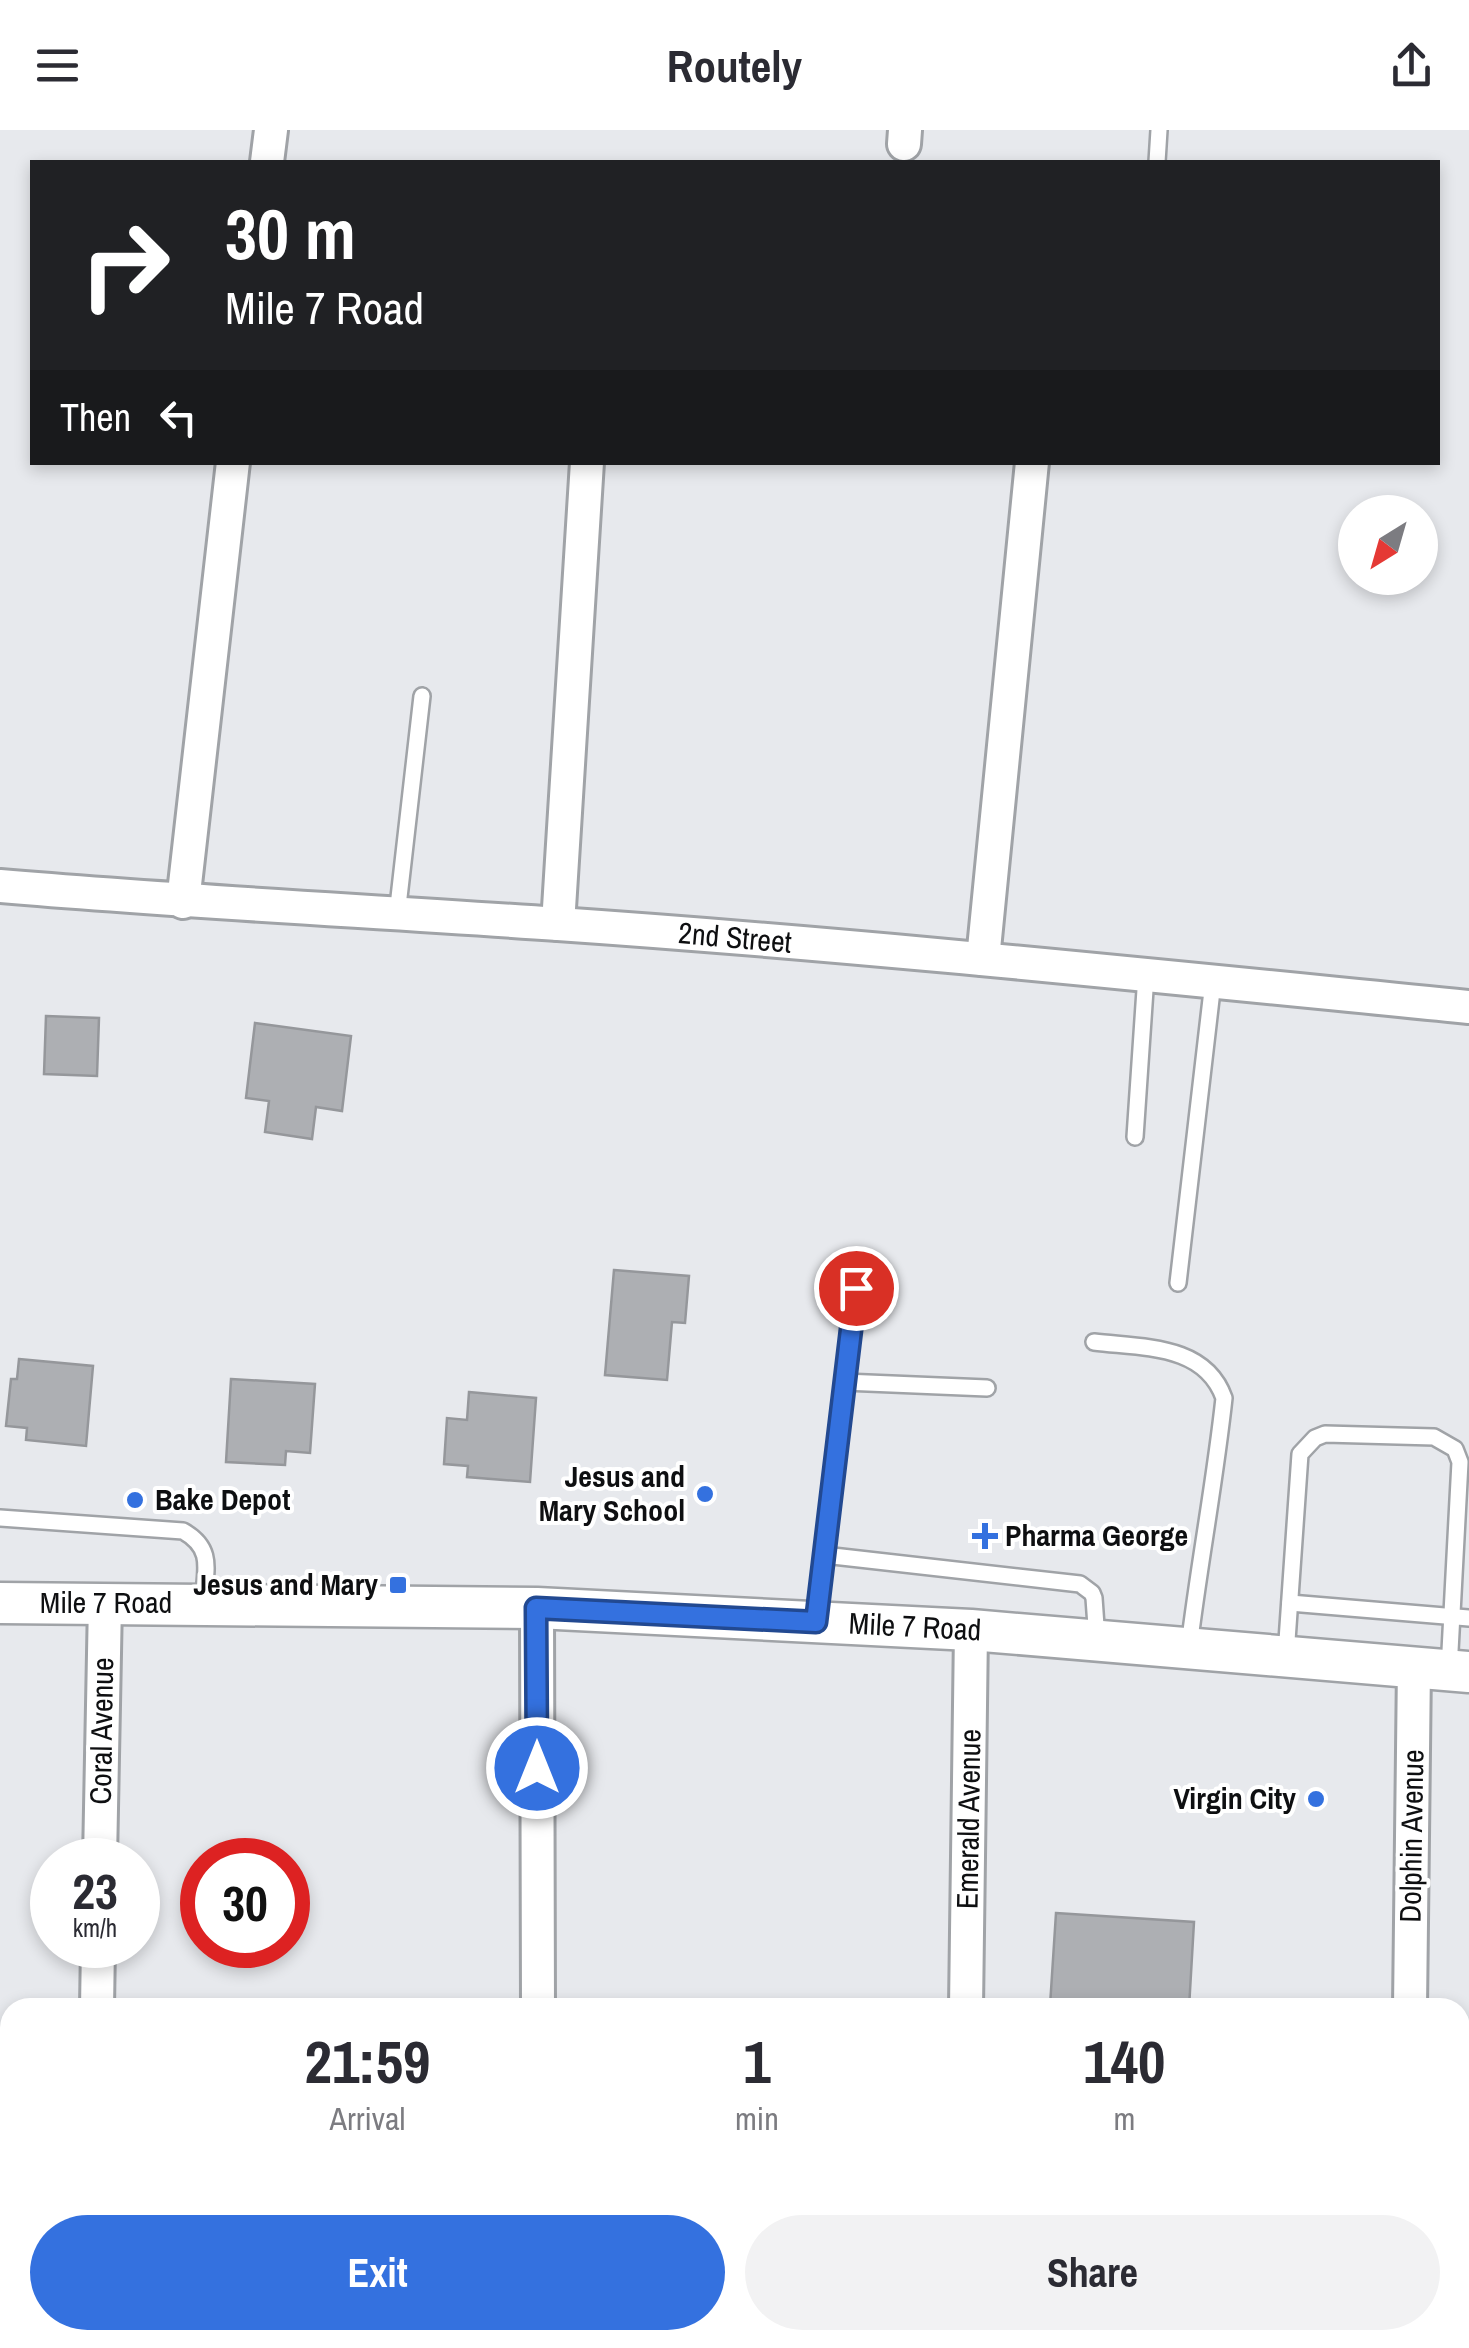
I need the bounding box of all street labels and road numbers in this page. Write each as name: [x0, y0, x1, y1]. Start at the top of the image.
street label: 2nd Street: [677, 912, 794, 962]
street label: Mile 7 Road: [40, 1582, 172, 1622]
street label: Mile 7 Road: [848, 1603, 982, 1649]
street label: Coral Avenue: [80, 1657, 122, 1805]
street label: Emerald Avenue: [946, 1729, 990, 1909]
street label: Dolphin Avenue: [1389, 1749, 1433, 1923]

